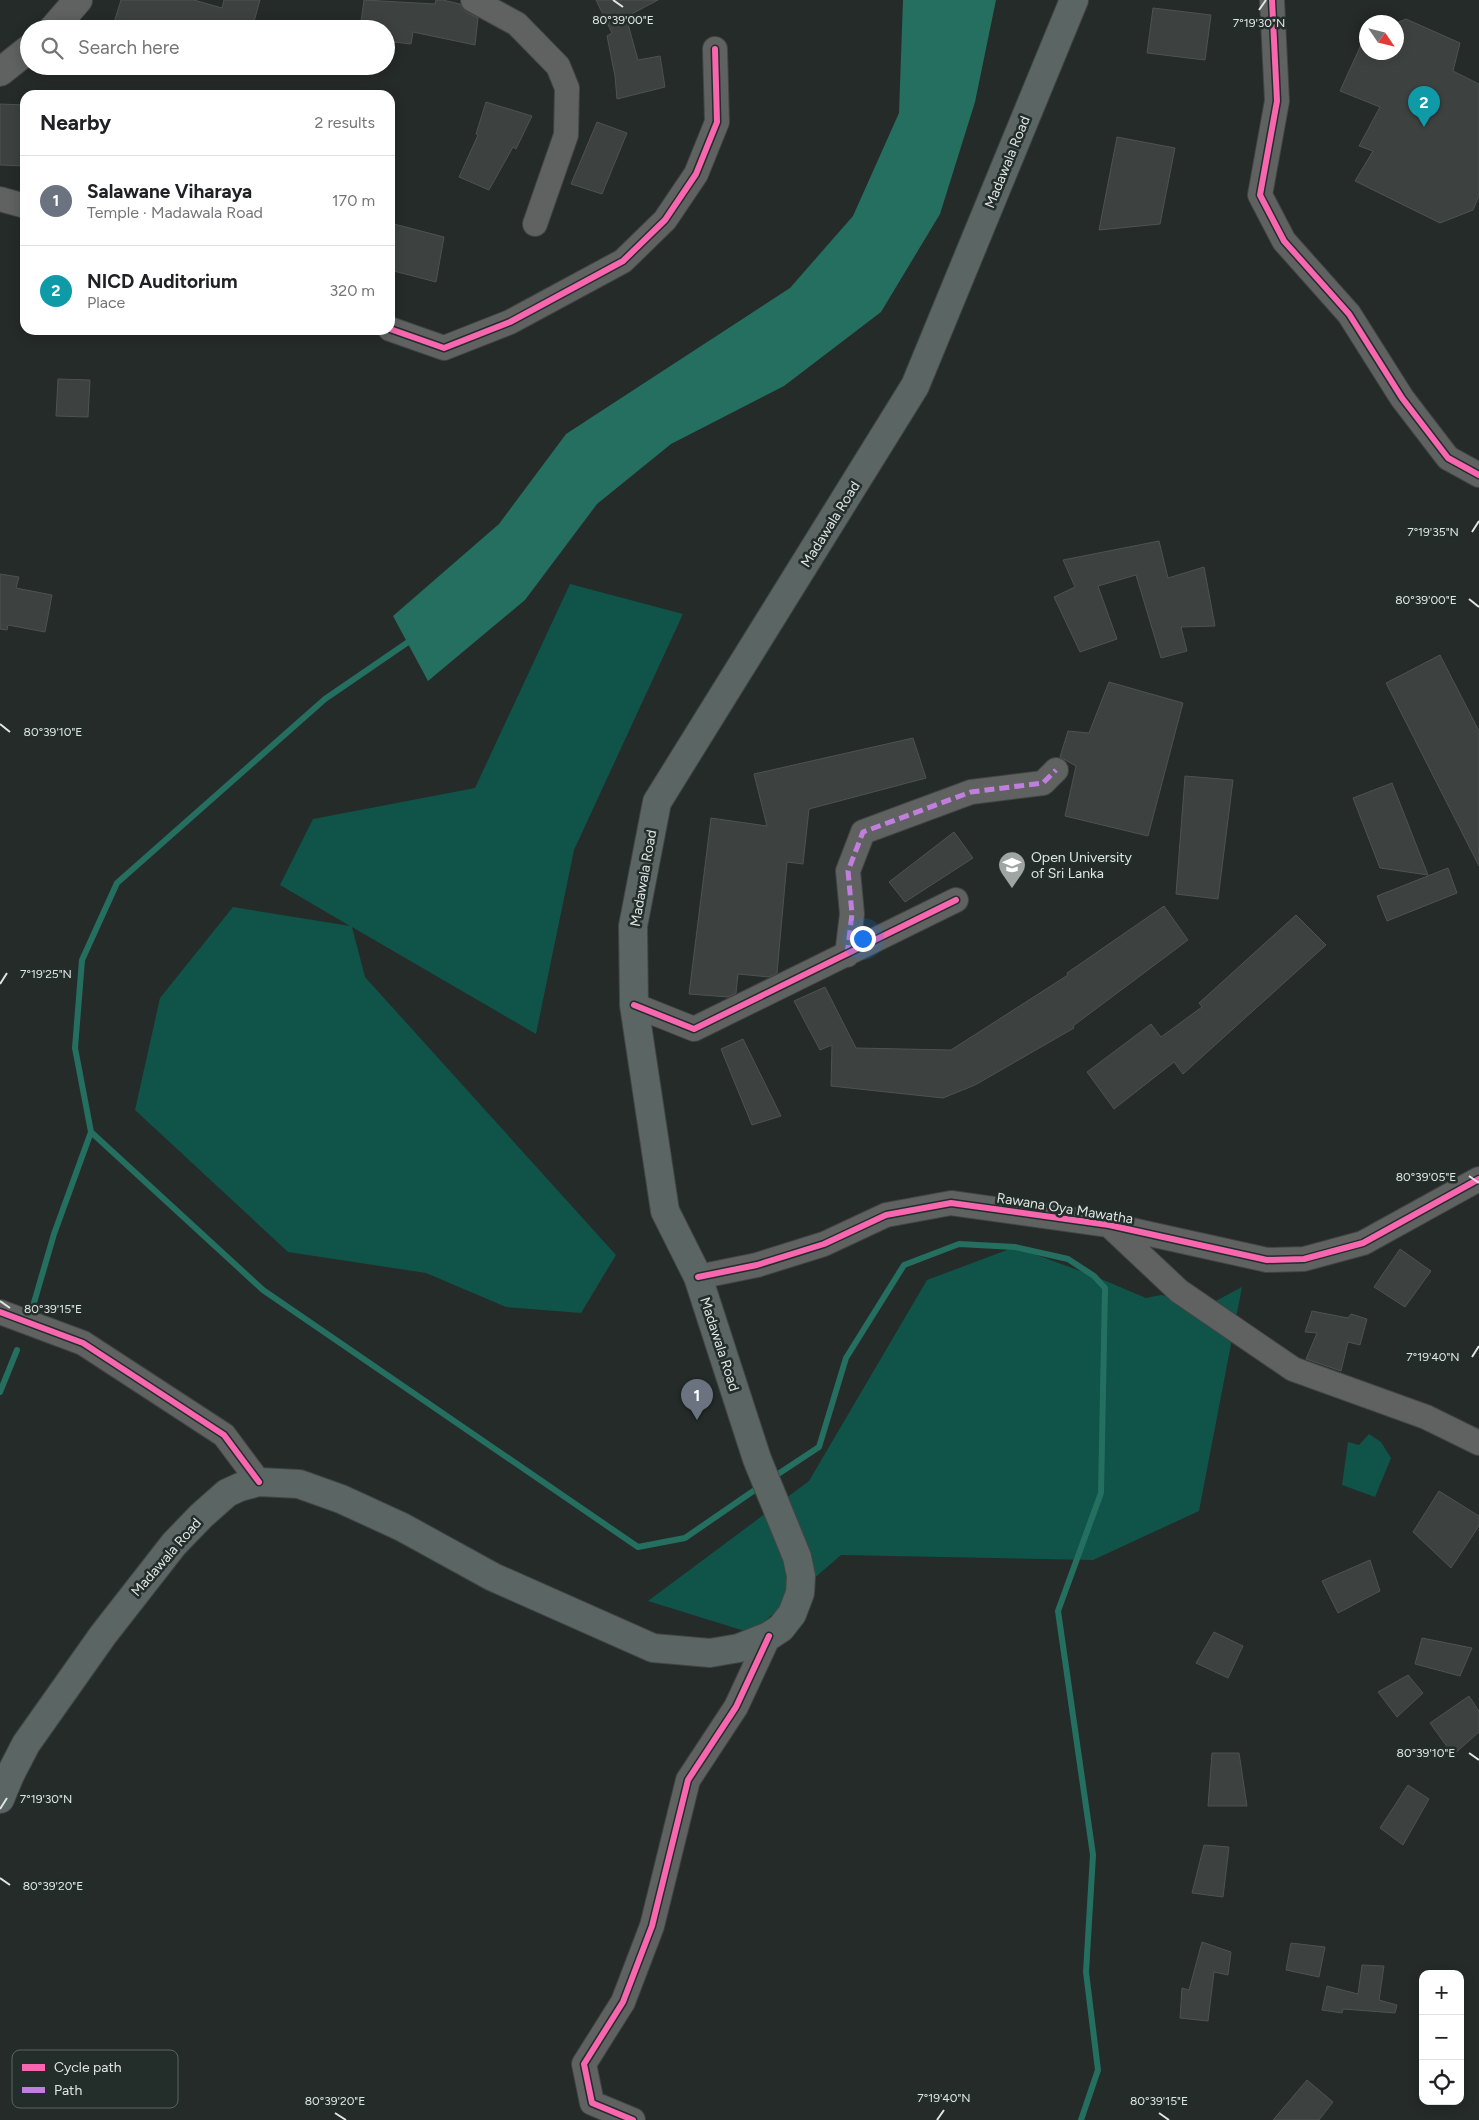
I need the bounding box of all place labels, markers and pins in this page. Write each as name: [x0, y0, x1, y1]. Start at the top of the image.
pin: 2: [1408, 86, 1440, 127]
place label: Open University of Sri Lanka: [1031, 849, 1133, 882]
school or university icon: Open University of Sri Lanka: [997, 850, 1027, 889]
pin: 1: [681, 1379, 713, 1420]

